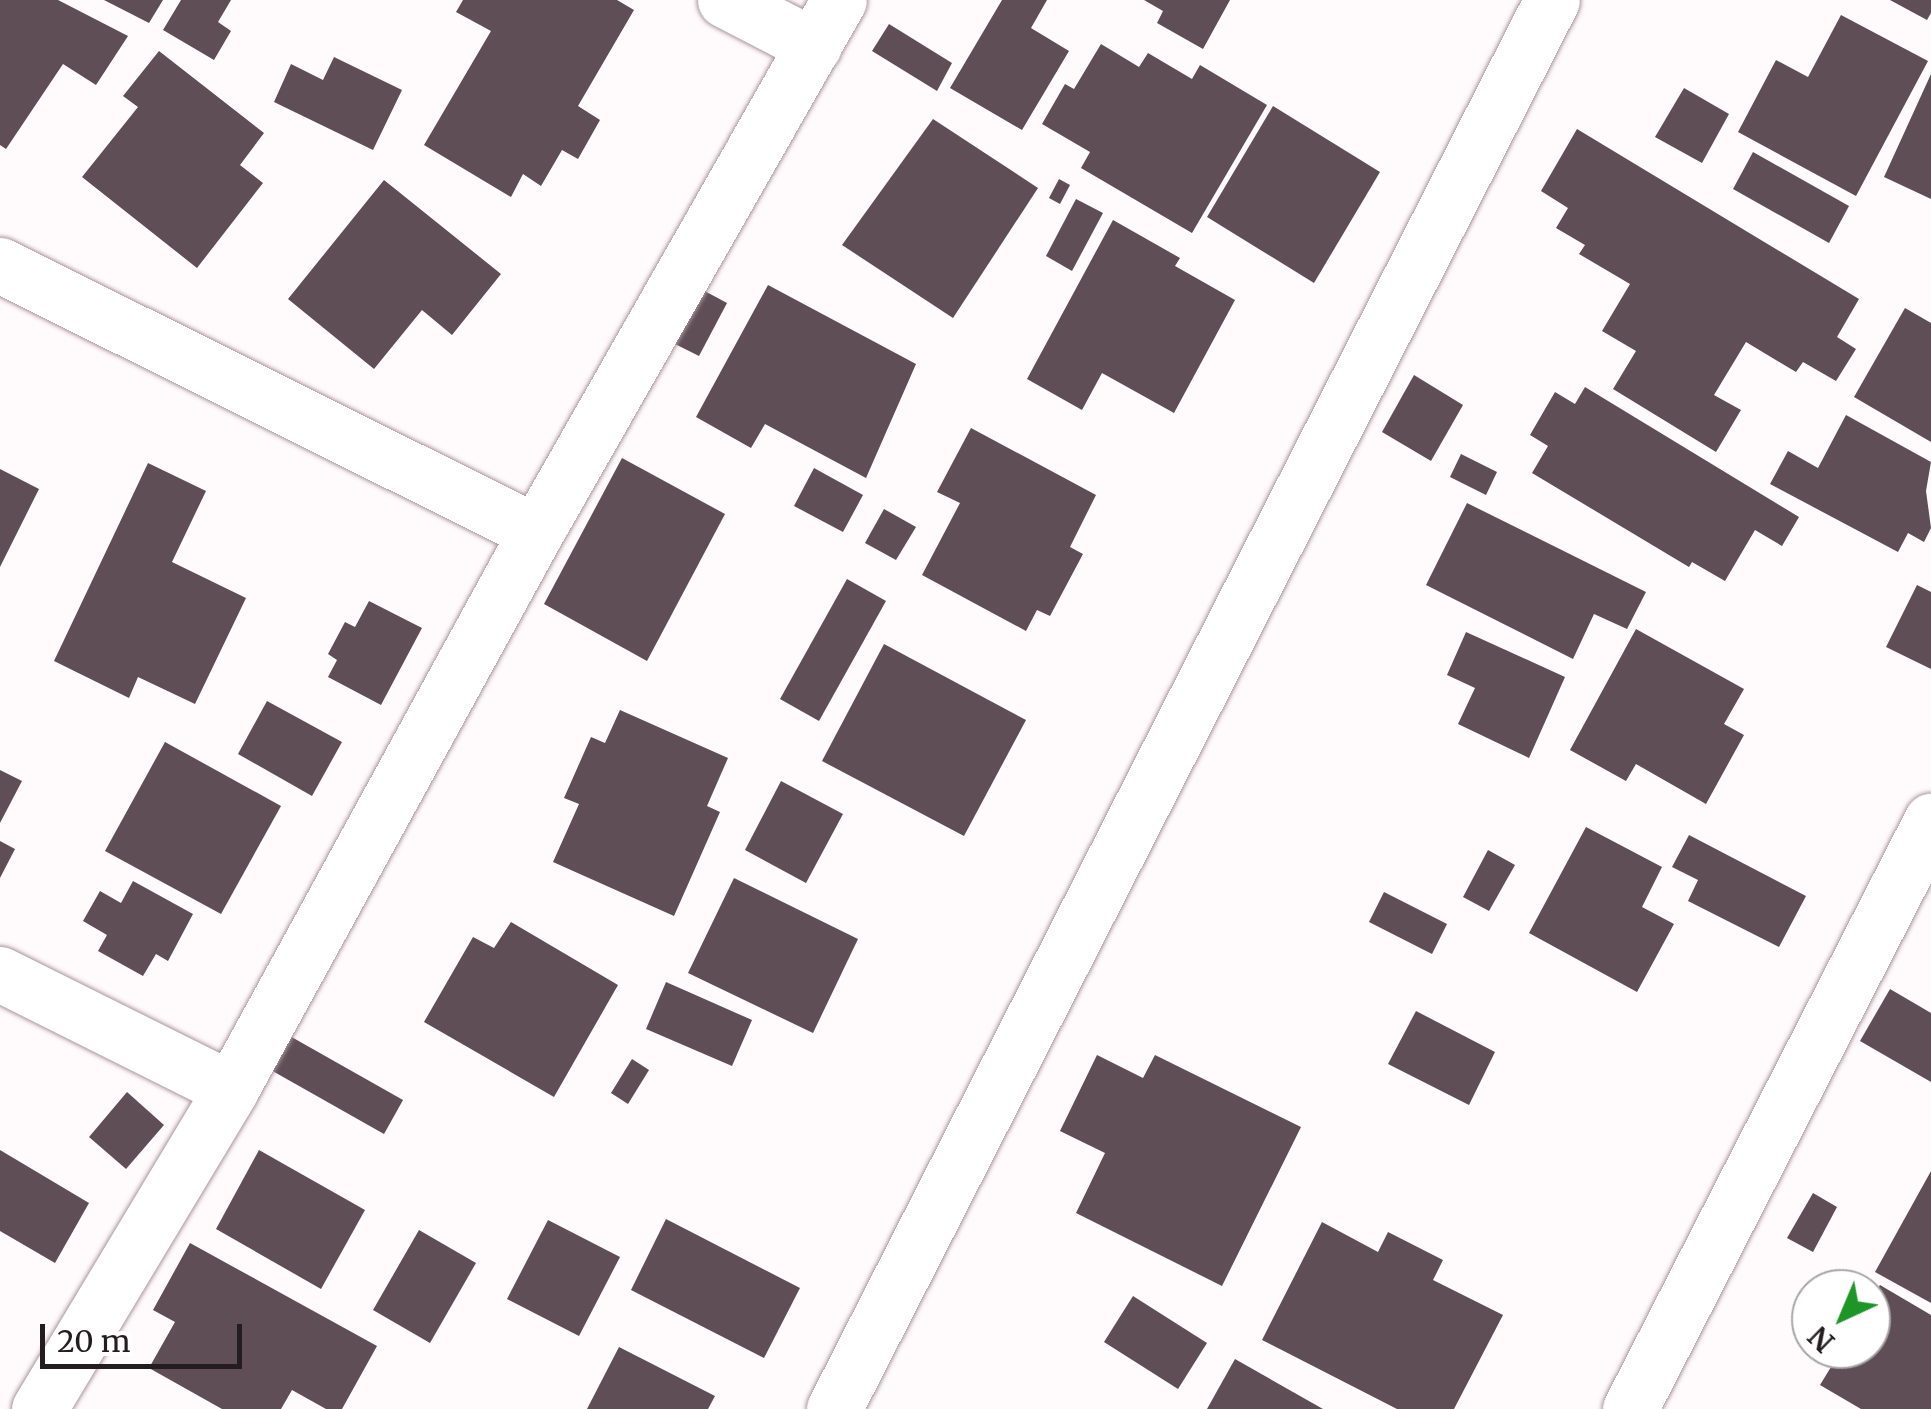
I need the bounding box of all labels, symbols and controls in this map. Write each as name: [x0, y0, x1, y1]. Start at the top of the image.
north arrow: [1791, 1269, 1891, 1369]
scale bar: [45, 1304, 248, 1366]
text: N: [1801, 1319, 1842, 1360]
text: 20 m: [57, 1322, 130, 1360]

